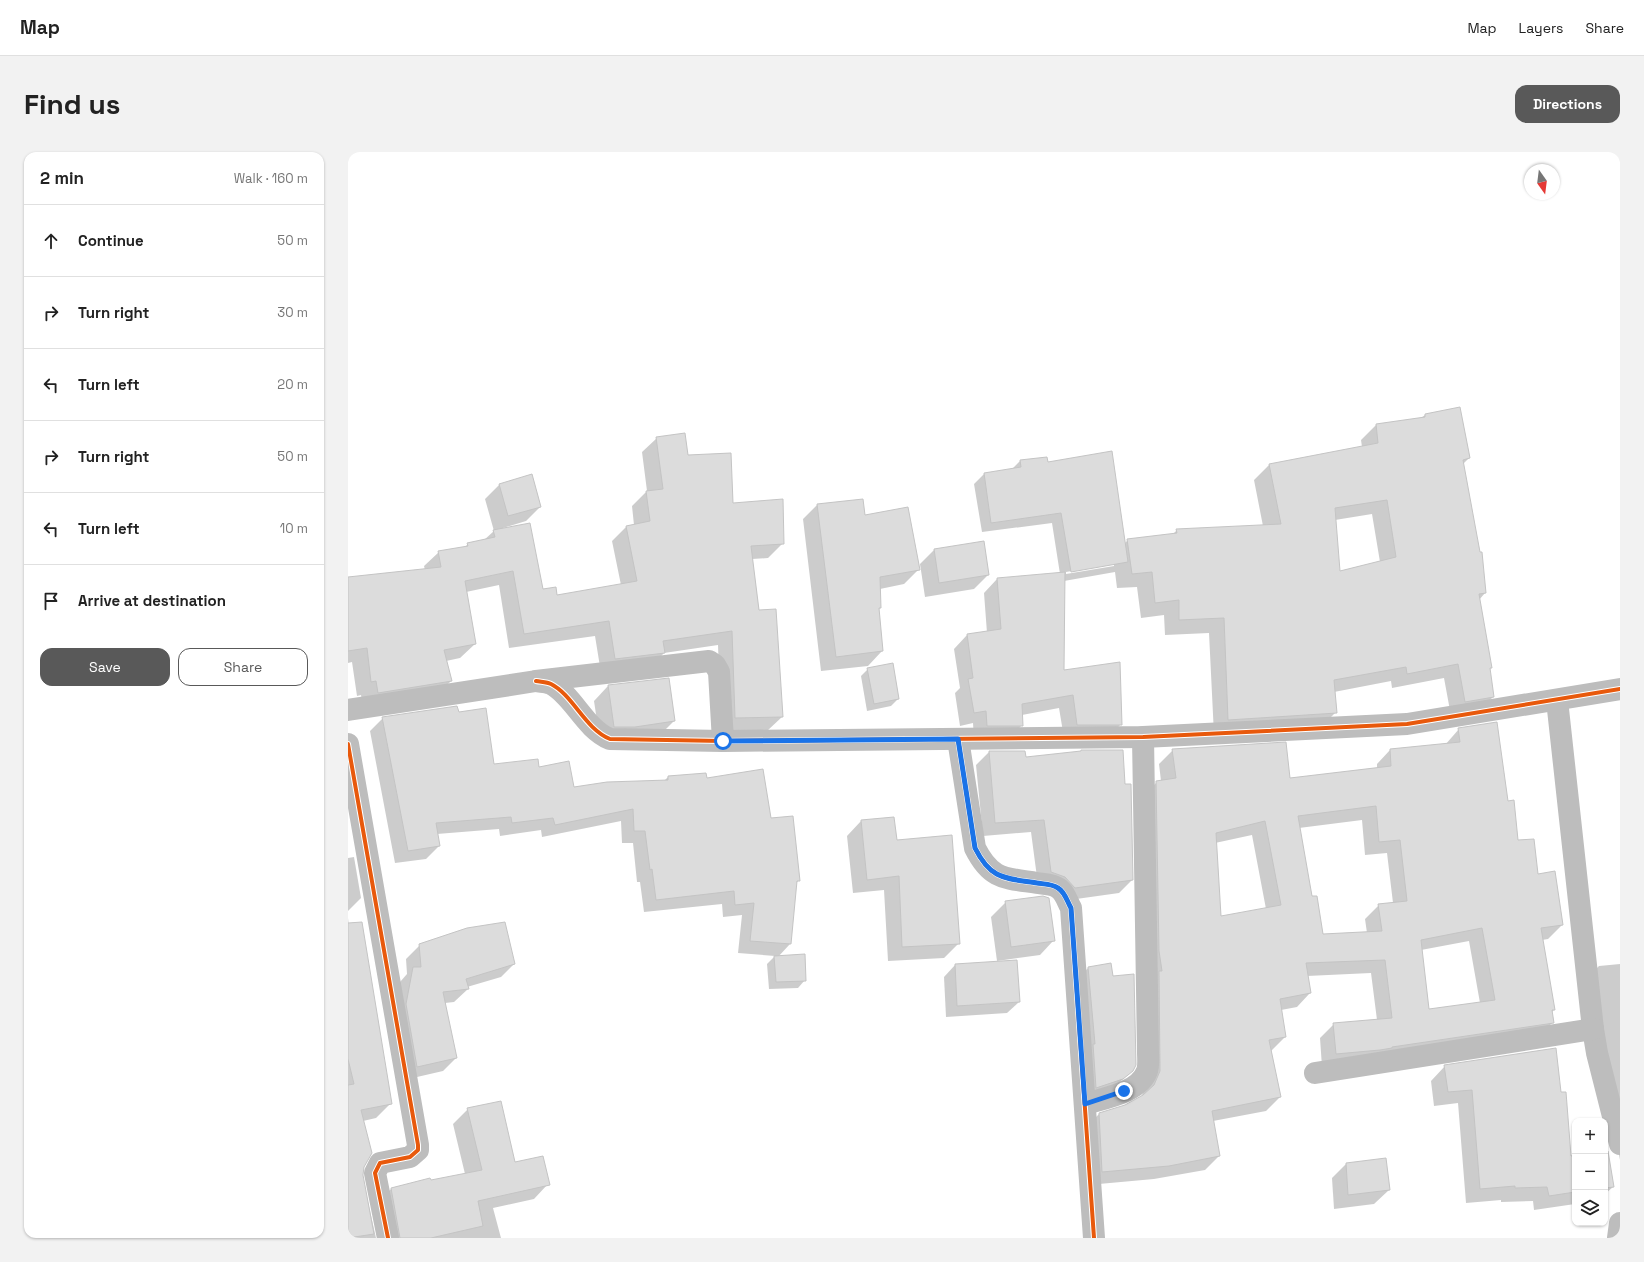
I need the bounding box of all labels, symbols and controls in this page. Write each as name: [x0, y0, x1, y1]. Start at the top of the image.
text: Map: [20, 15, 60, 40]
text: Map: [1467, 19, 1497, 37]
text: Layers: [1519, 19, 1563, 37]
text: Share: [1585, 19, 1624, 37]
button: Directions: [1515, 85, 1620, 123]
text: Find us: [24, 86, 121, 122]
north arrow: [1524, 164, 1560, 200]
text: 2 min: [40, 167, 84, 189]
text: Walk · 160 m: [234, 170, 308, 187]
icon: ahead: [40, 230, 62, 252]
text: Continue: [78, 231, 144, 250]
text: 50 m: [277, 232, 308, 249]
icon: right: [40, 302, 62, 324]
text: Turn right: [78, 303, 149, 322]
text: 30 m: [277, 304, 308, 321]
icon: left: [40, 374, 62, 396]
text: Turn left: [78, 375, 140, 394]
text: 20 m: [277, 376, 308, 393]
icon: right: [40, 446, 62, 468]
text: Turn right: [78, 447, 149, 466]
text: 50 m: [277, 448, 308, 465]
icon: left: [40, 518, 62, 540]
text: Turn left: [78, 519, 140, 538]
text: 10 m: [280, 520, 308, 537]
icon: arrive: [40, 590, 62, 612]
text: Arrive at destination: [78, 591, 226, 610]
button: Save: [40, 648, 170, 686]
button: Share: [178, 648, 308, 686]
route start: [714, 732, 732, 750]
route end: [1115, 1082, 1133, 1100]
map controls: [1572, 1118, 1608, 1226]
button: +: [1572, 1118, 1608, 1154]
button: −: [1572, 1154, 1608, 1190]
button: layers: [1572, 1190, 1608, 1226]

